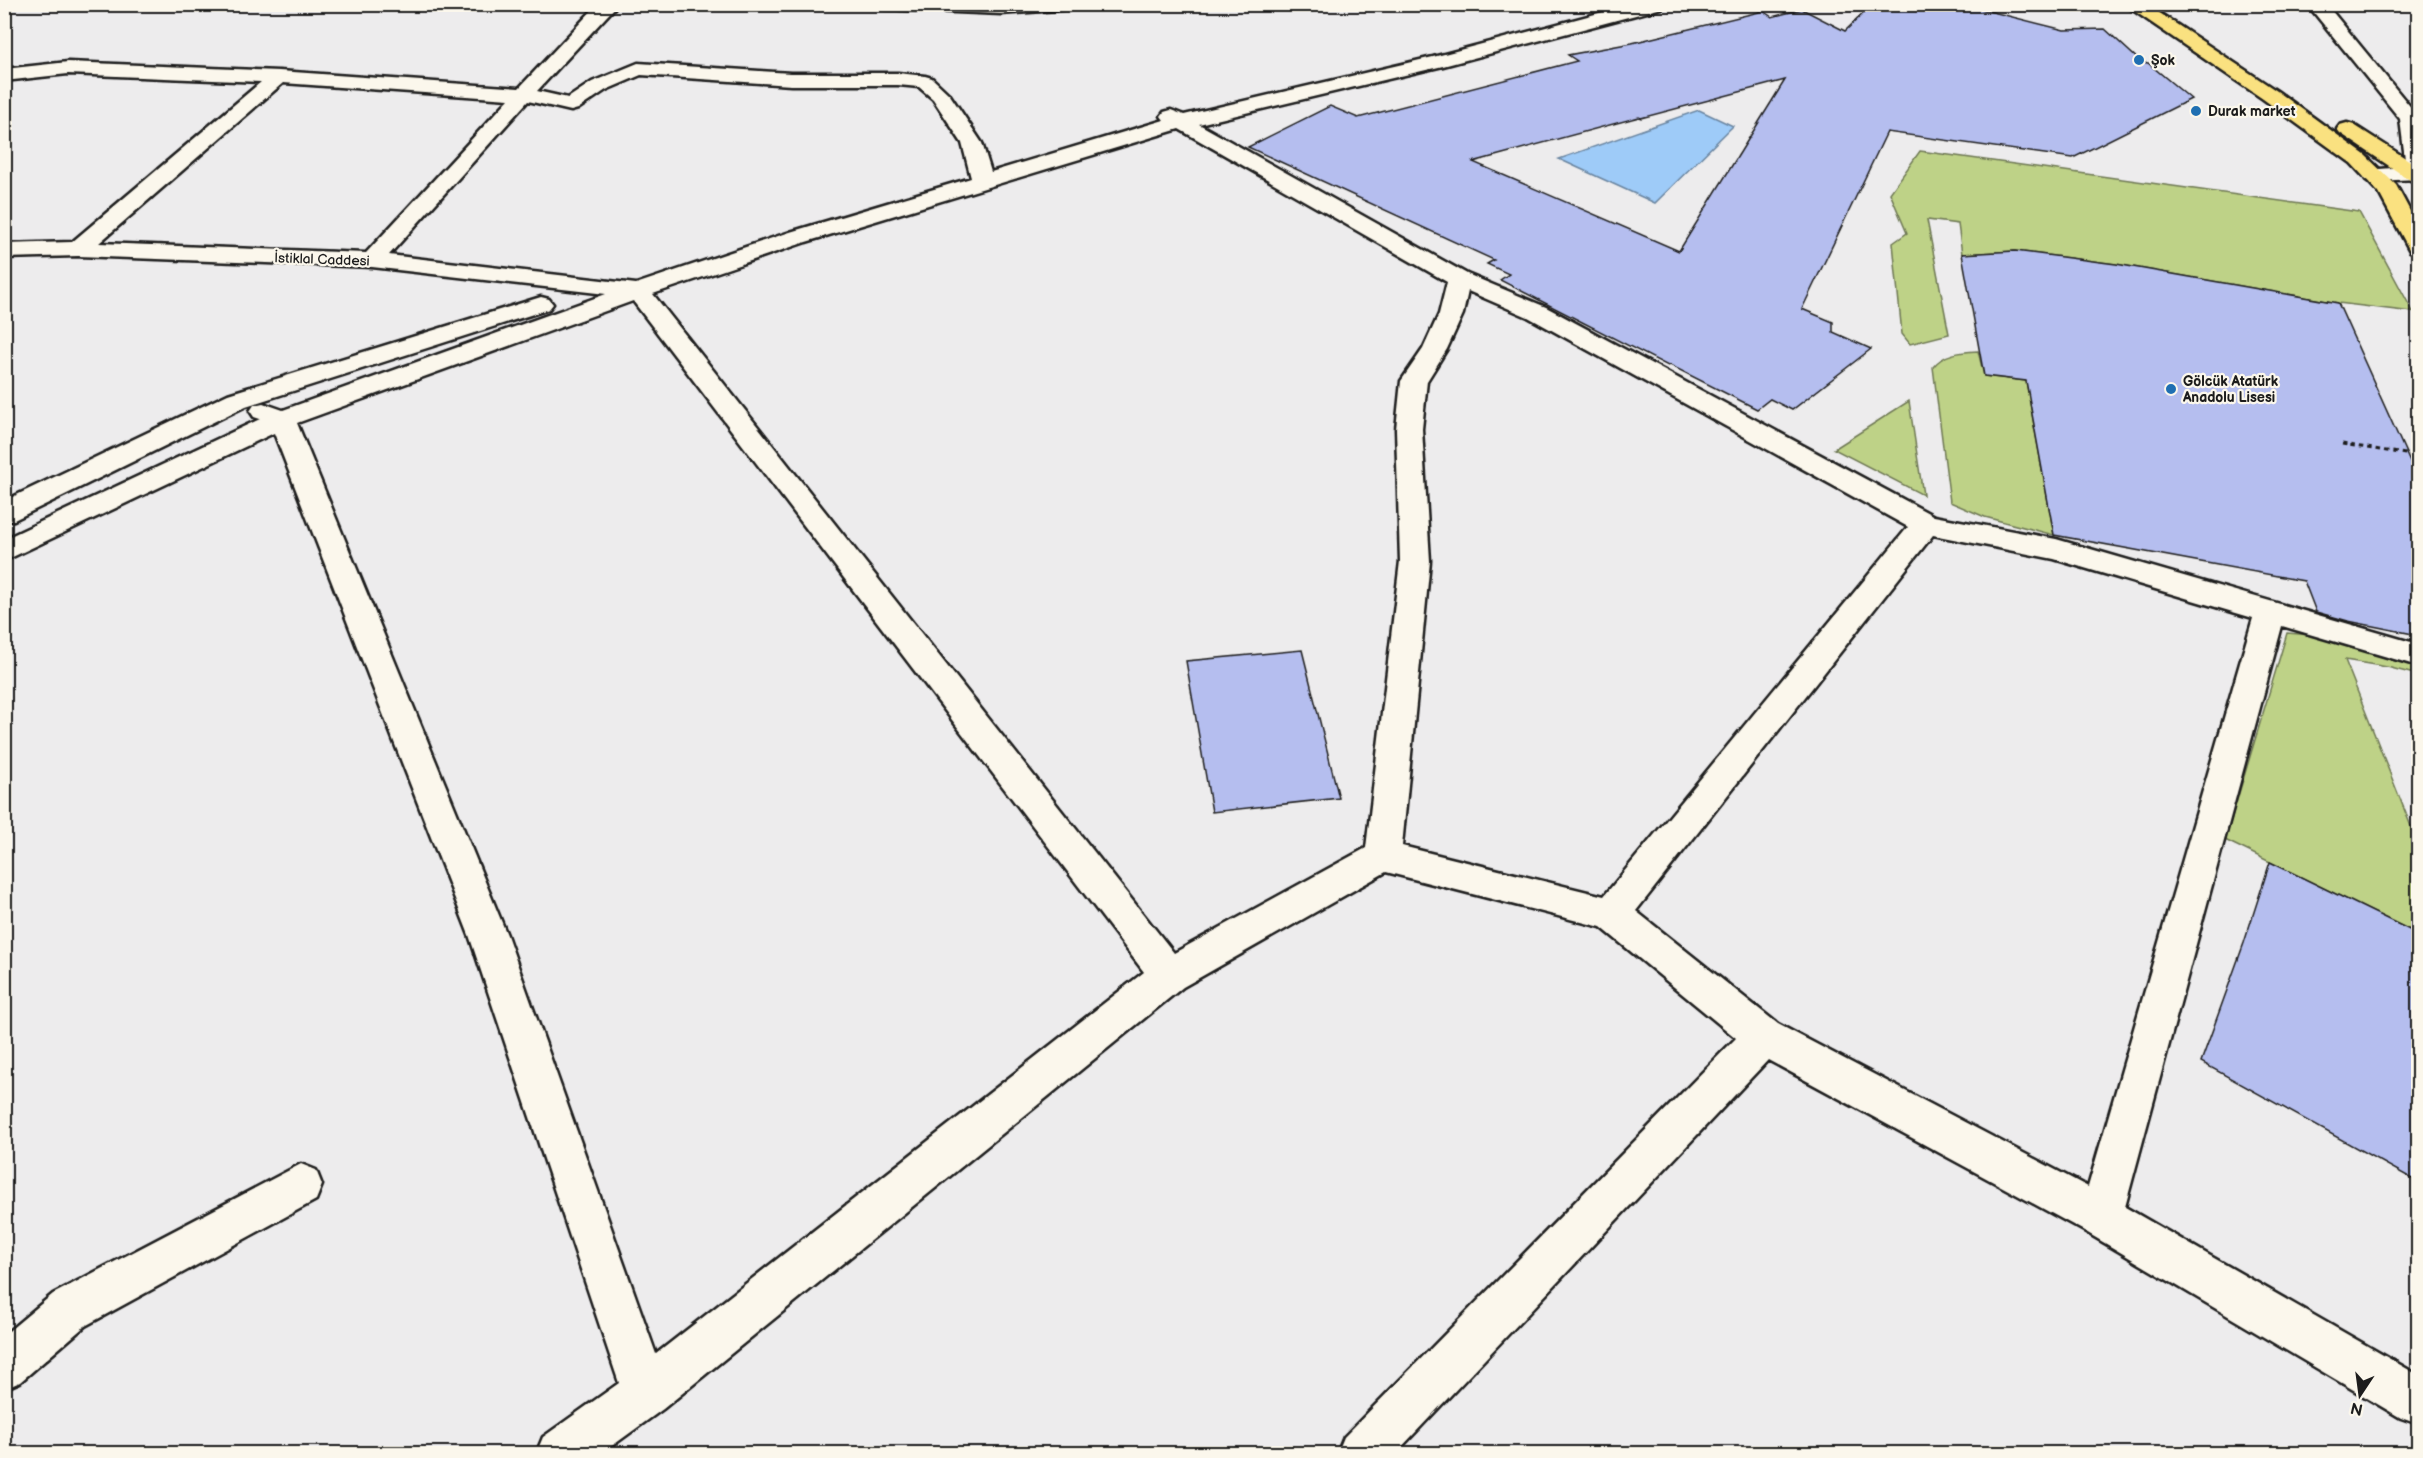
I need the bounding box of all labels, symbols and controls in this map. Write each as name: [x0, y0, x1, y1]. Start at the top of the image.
place label: Şok: [2151, 52, 2175, 69]
marker: Şok: [2132, 53, 2146, 67]
place label: Durak market: [2208, 103, 2296, 120]
marker: Durak market: [2189, 104, 2203, 118]
street label: İstiklal Caddesi: [274, 248, 370, 270]
place label: Gölcük Atatürk Anadolu Lisesi: [2182, 373, 2279, 406]
marker: Gölcük Atatürk Anadolu Lisesi: [2164, 382, 2178, 396]
north arrow: [2330, 1365, 2390, 1425]
text: N: [2349, 1398, 2365, 1419]

